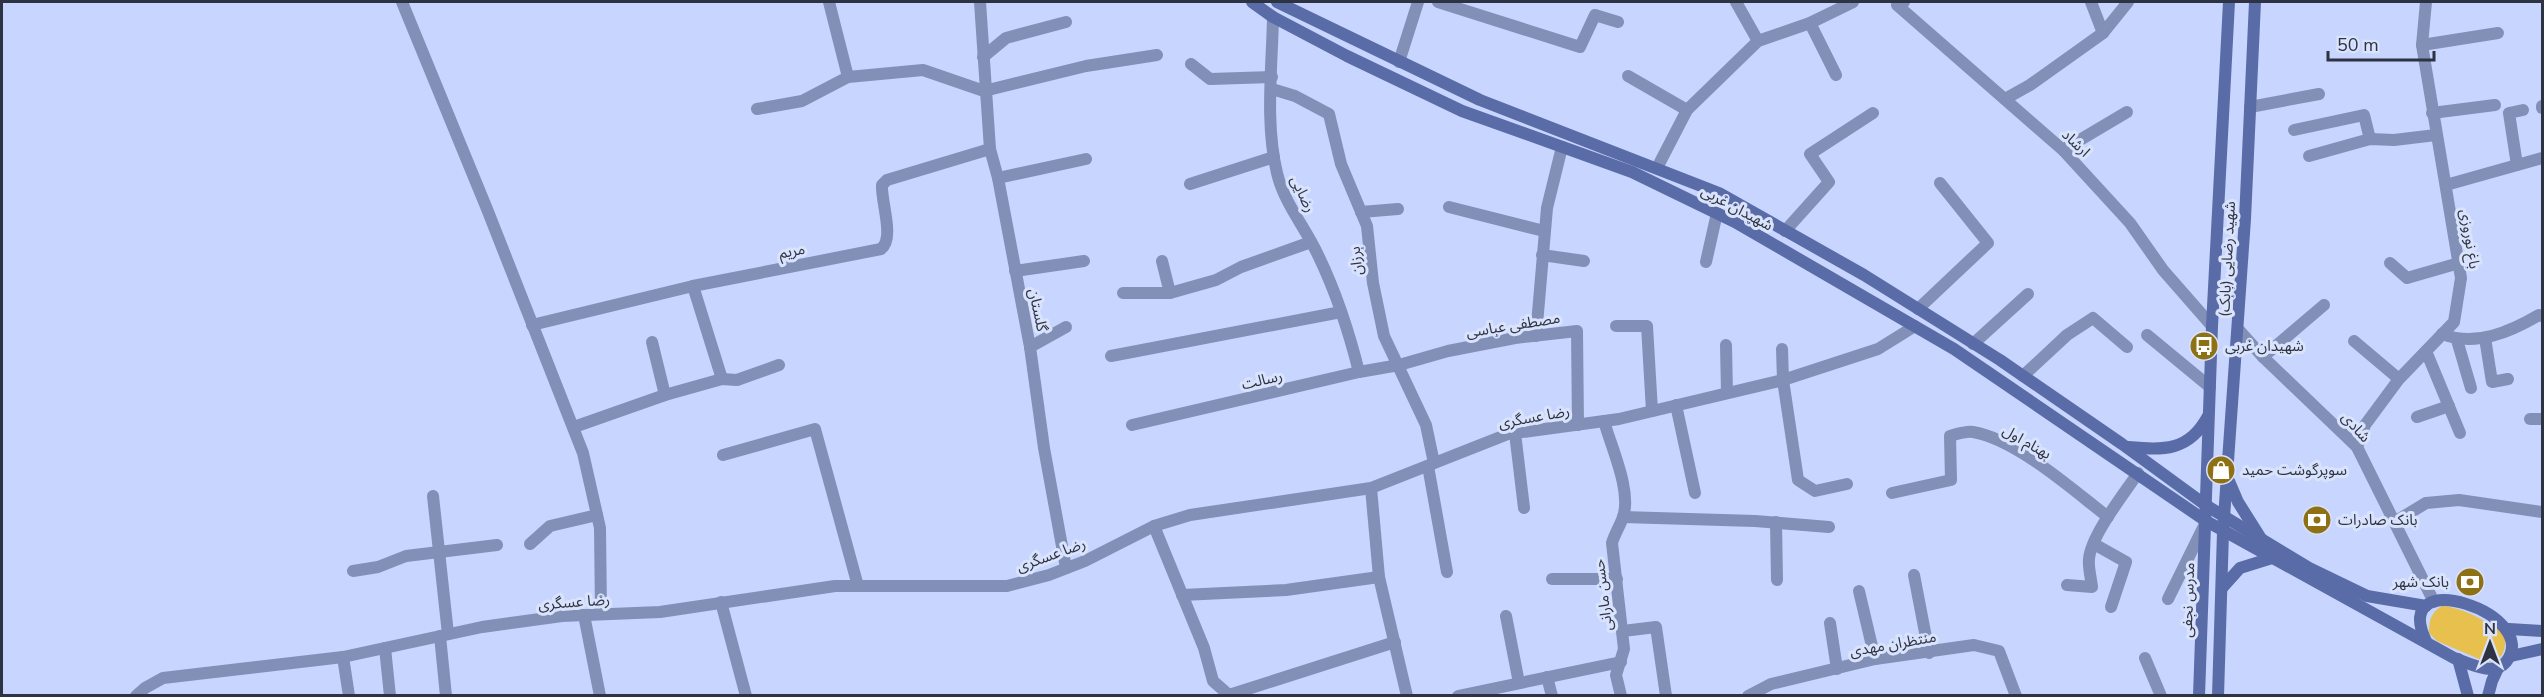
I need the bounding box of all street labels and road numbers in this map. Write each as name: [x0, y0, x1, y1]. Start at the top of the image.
street label: ارشاد: [2058, 125, 2094, 161]
street label: رضایی: [1286, 172, 1320, 216]
street label: شهیدان غربی: [1698, 181, 1777, 235]
street label: شهید رضایی (بابک): [2214, 200, 2240, 317]
street label: باغ نوروزی: [2453, 208, 2485, 271]
street label: مریم: [777, 239, 807, 264]
street label: برزان: [1345, 246, 1367, 276]
street label: گلستان: [1024, 287, 1052, 334]
street label: مصطفی عباسی: [1465, 308, 1561, 342]
street label: رسالت: [1240, 366, 1284, 394]
street label: رضا عسگری: [1497, 401, 1571, 433]
street label: شادی: [2337, 407, 2375, 447]
street label: بهنام اول: [1999, 420, 2055, 465]
street label: رضا عسگری: [1014, 533, 1088, 577]
street label: حسن مارانی: [1589, 558, 1617, 632]
street label: مدرس نجفی: [2177, 562, 2199, 638]
street label: رضا عسگری: [537, 590, 611, 614]
street label: منتظران مهدی: [1848, 627, 1938, 661]

